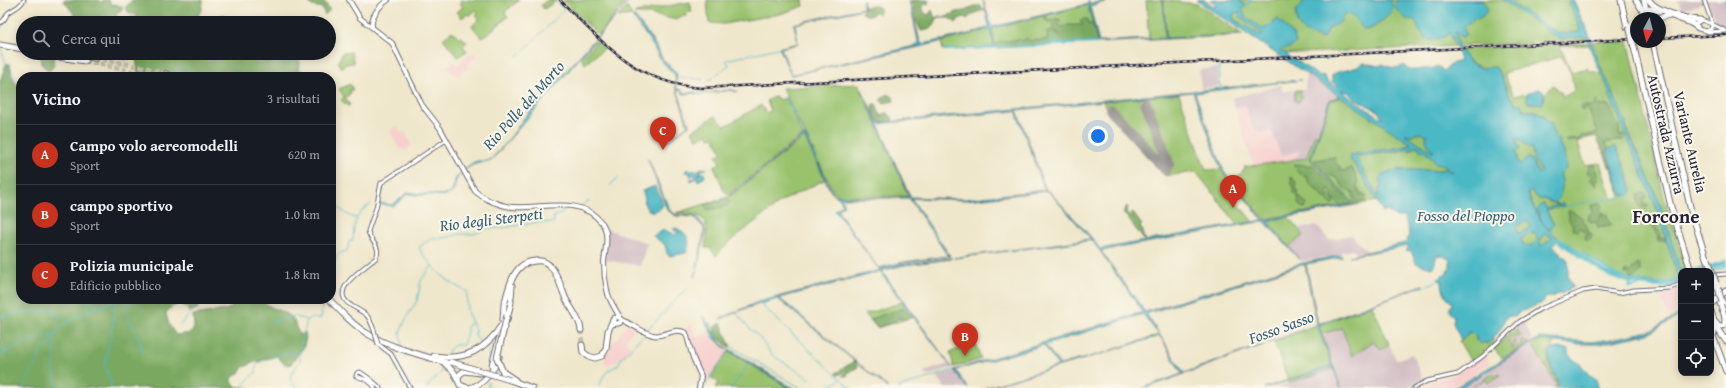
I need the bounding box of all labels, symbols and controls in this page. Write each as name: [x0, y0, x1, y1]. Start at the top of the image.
north arrow: [1630, 12, 1666, 48]
search box: [16, 16, 336, 60]
icon: search: [30, 27, 52, 49]
text: Cerca qui: [62, 28, 120, 49]
water label: Rio Polle del Morto: [476, 55, 570, 156]
street label: Autostrada Azzurra: [1642, 72, 1691, 196]
text: Vicino: [32, 86, 81, 111]
text: 3 risultati: [267, 89, 320, 108]
street label: Variante Aurelia: [1669, 89, 1712, 195]
pin: C: [650, 117, 676, 150]
your location: [1088, 126, 1108, 146]
text: Campo volo aereomodelli: [70, 135, 238, 156]
text: A: [41, 145, 49, 164]
text: 620 m: [288, 145, 320, 164]
text: Sport: [70, 156, 100, 175]
pin: A: [1220, 175, 1246, 208]
text: campo sportivo: [70, 195, 173, 216]
water label: Rio degli Sterpeti: [437, 201, 544, 237]
district label: Forcone: [1632, 202, 1700, 230]
water label: Fosso del Pioppo: [1416, 203, 1515, 227]
text: B: [41, 205, 49, 224]
text: 1.0 km: [284, 205, 320, 224]
text: Sport: [70, 216, 100, 235]
text: Polizia municipale: [70, 255, 194, 276]
text: C: [41, 265, 49, 284]
text: 1.8 km: [284, 265, 320, 284]
map controls: [1678, 268, 1714, 376]
button: +: [1678, 268, 1714, 304]
text: Edificio pubblico: [70, 276, 161, 295]
water label: Fosso Sasso: [1244, 304, 1317, 350]
button: −: [1678, 304, 1714, 340]
pin: B: [952, 323, 978, 356]
button: locate: [1678, 340, 1714, 376]

